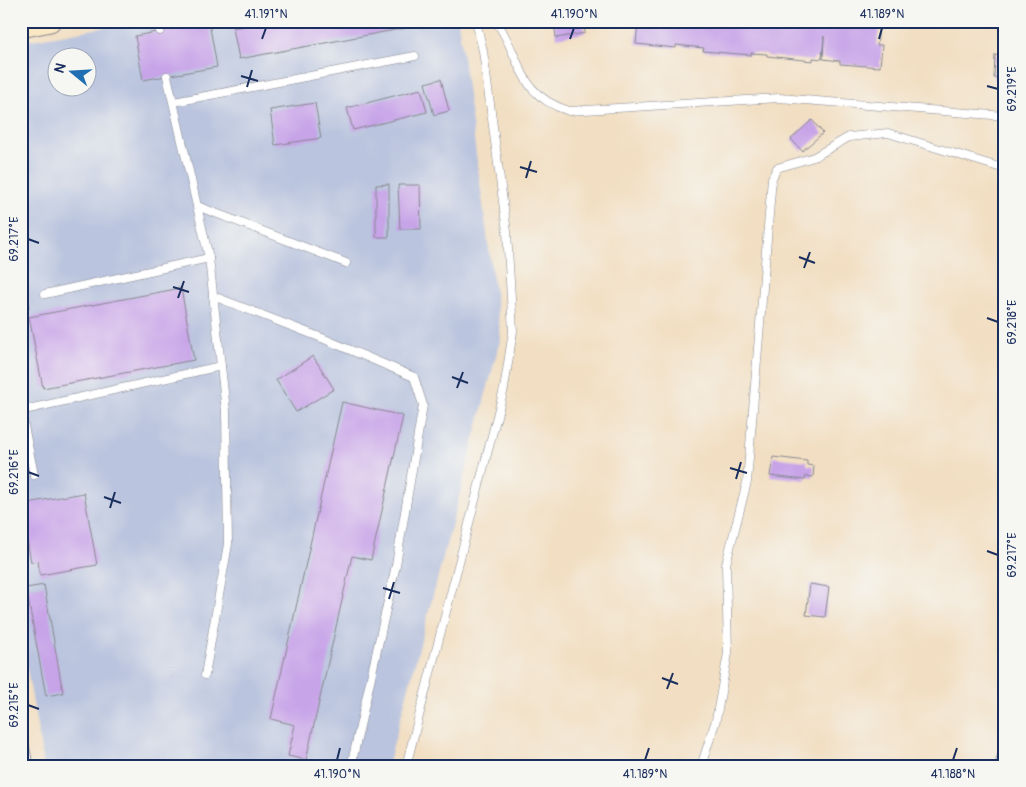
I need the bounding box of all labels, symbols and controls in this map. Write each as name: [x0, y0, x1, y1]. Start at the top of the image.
text: 41.191°N: [244, 7, 288, 22]
text: 41.190°N: [551, 7, 597, 22]
text: 41.189°N: [860, 7, 904, 22]
north arrow: [48, 48, 98, 98]
text: N: [51, 61, 70, 75]
text: 69.219°E: [1005, 67, 1020, 111]
text: 69.217°E: [7, 216, 22, 262]
text: 69.218°E: [1005, 300, 1020, 344]
text: 69.216°E: [7, 449, 22, 495]
text: 69.217°E: [1005, 532, 1020, 578]
text: 69.215°E: [7, 682, 22, 728]
text: 41.190°N: [314, 767, 360, 782]
text: 41.189°N: [623, 767, 667, 782]
text: 41.188°N: [931, 767, 975, 782]

